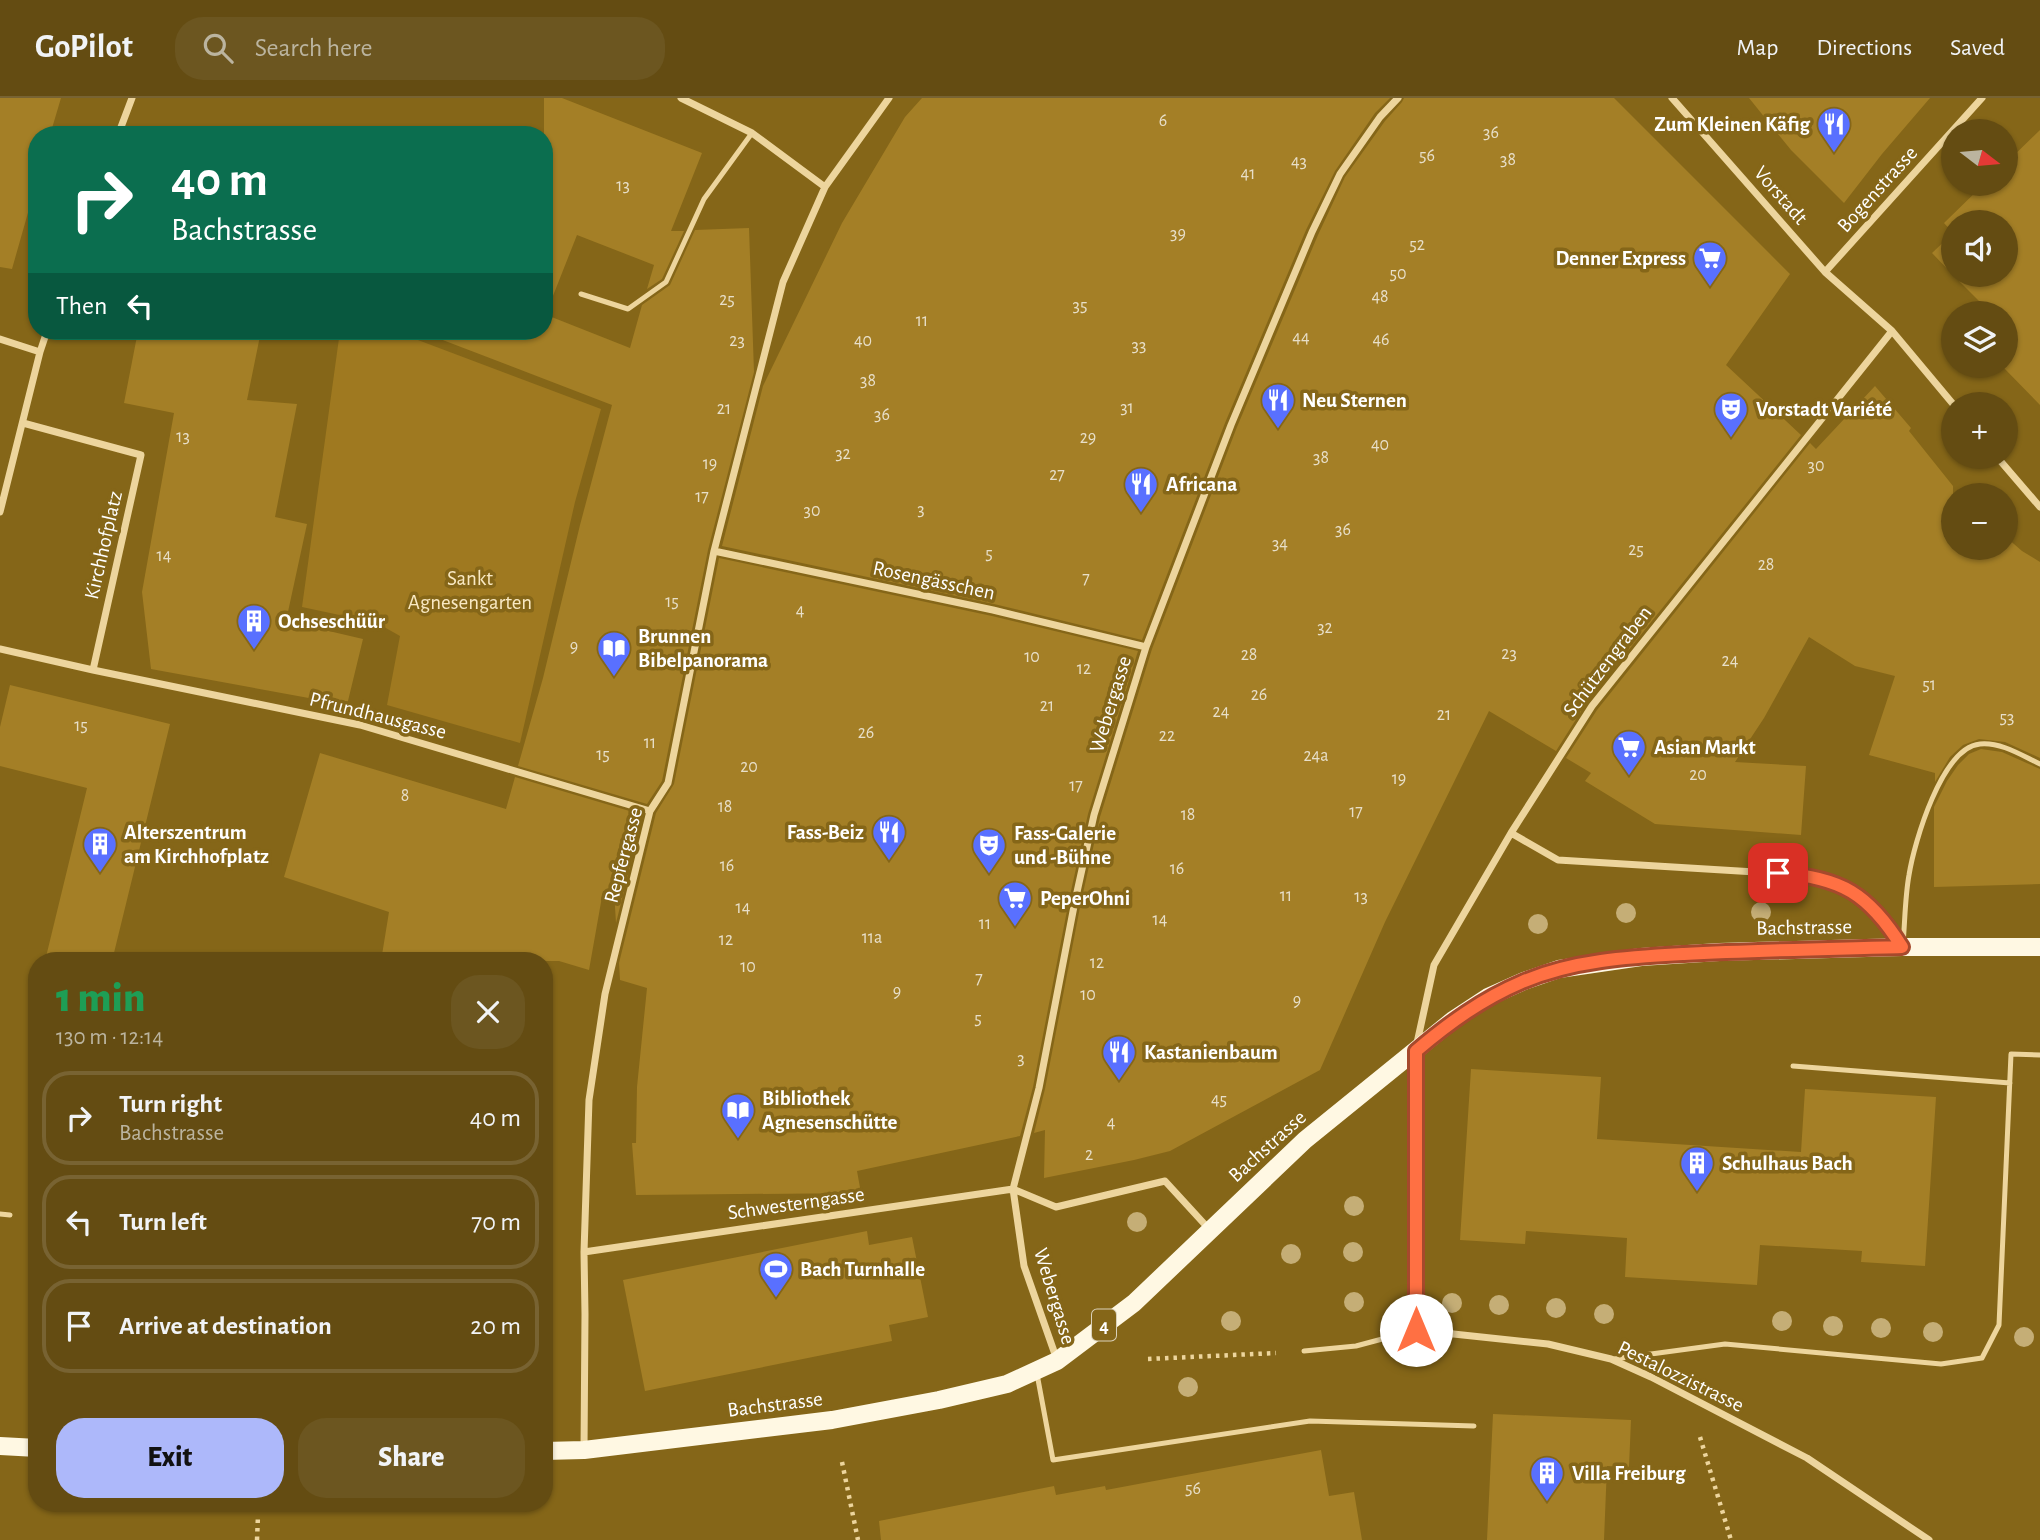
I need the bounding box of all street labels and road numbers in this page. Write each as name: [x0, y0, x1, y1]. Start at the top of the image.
street label: Bogenstrasse: [1833, 142, 1921, 237]
street label: Vorstadt: [1750, 162, 1812, 229]
street label: Kirchhofplatz: [81, 489, 126, 601]
street label: Rosengässchen: [871, 557, 997, 604]
street label: Schützengraben: [1559, 602, 1656, 721]
street label: Webergasse: [1086, 653, 1135, 755]
street label: Pfrundhausgasse: [307, 688, 448, 743]
street label: Repfergasse: [601, 805, 646, 905]
street label: Bachstrasse: [1756, 916, 1852, 939]
street label: Bachstrasse: [1225, 1106, 1310, 1186]
street label: Schwesterngasse: [726, 1183, 866, 1223]
street label: Webergasse: [1030, 1245, 1079, 1347]
road number: 4: [1092, 1310, 1116, 1340]
street label: Pestalozzistrasse: [1614, 1337, 1747, 1416]
street label: Bachstrasse: [726, 1388, 824, 1421]

